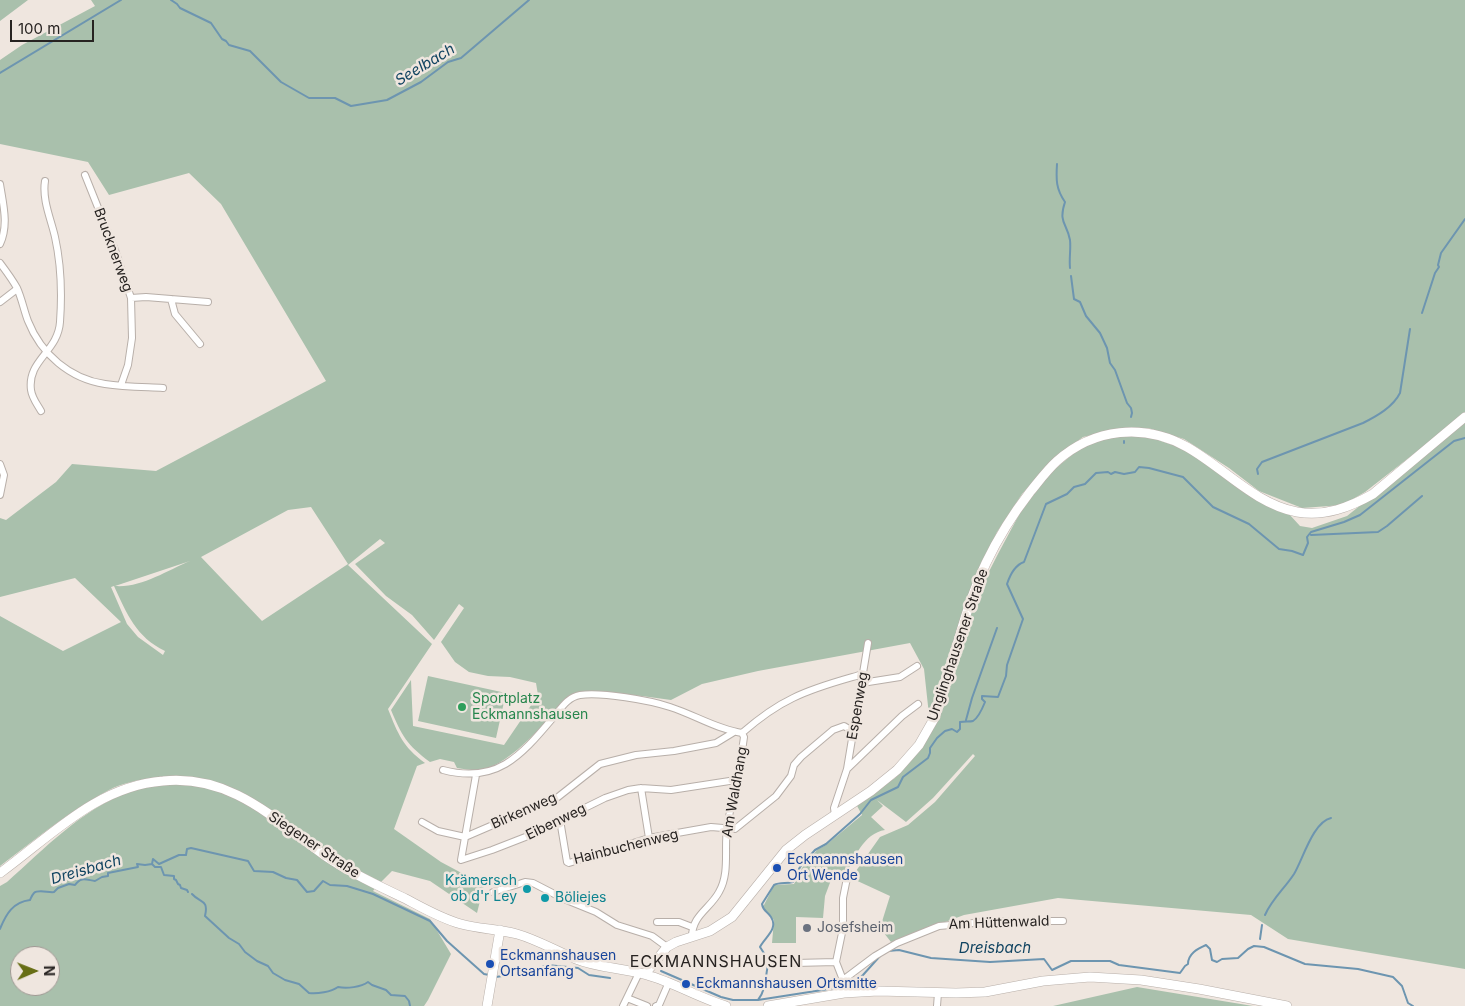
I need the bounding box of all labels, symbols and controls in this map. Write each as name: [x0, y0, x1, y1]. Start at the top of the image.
scale bar: [12, 10, 96, 42]
text: 100 m: [18, 19, 60, 38]
water label: Seelbach: [392, 40, 458, 90]
street label: Brucknerweg: [90, 206, 136, 294]
street label: Unglinghausener Straße: [924, 567, 992, 723]
street label: Espenweg: [844, 671, 872, 741]
place label: Sportplatz Eckmannshausen: [472, 691, 588, 724]
marker: Sportplatz Eckmannshausen: [456, 701, 468, 713]
street label: Am Waldhang: [719, 745, 751, 839]
street label: Birkenweg: [489, 789, 559, 833]
street label: Eibenweg: [523, 800, 589, 844]
street label: Siegener Straße: [265, 808, 363, 882]
street label: Hainbuchenweg: [572, 826, 680, 868]
water label: Dreisbach: [49, 851, 123, 889]
place label: Eckmannshausen Ort Wende: [787, 852, 903, 884]
marker: Eckmannshausen Ort Wende: [771, 862, 783, 874]
place label: Krämersch ob d'r Ley: [445, 873, 517, 906]
marker: Krämersch ob d'r Ley: [521, 883, 533, 895]
place label: Böliejes: [555, 890, 606, 906]
marker: Böliejes: [539, 892, 551, 904]
street label: Am Hüttenwald: [948, 913, 1050, 933]
place label: Josefsheim: [817, 920, 893, 936]
marker: Josefsheim: [801, 922, 813, 934]
water label: Dreisbach: [959, 939, 1031, 957]
north arrow: [10, 946, 60, 996]
place label: Eckmannshausen Ortsanfang: [500, 948, 616, 980]
district label: ECKMANNSHAUSEN: [628, 952, 804, 972]
marker: Eckmannshausen Ortsanfang: [484, 958, 496, 970]
text: N: [41, 965, 58, 976]
place label: Eckmannshausen Ortsmitte: [696, 976, 877, 992]
marker: Eckmannshausen Ortsmitte: [680, 978, 692, 990]

